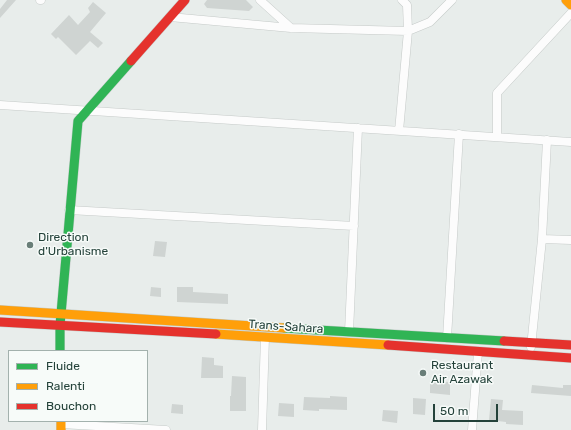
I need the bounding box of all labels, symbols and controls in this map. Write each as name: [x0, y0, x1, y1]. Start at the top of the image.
place label: Direction d'Urbanisme: [38, 231, 108, 259]
marker: Direction d'Urbanisme: [25, 240, 35, 250]
street label: Trans-Sahara: [248, 317, 324, 337]
legend: [8, 350, 148, 422]
text: Fluide: [46, 359, 80, 373]
place label: Restaurant Air Azawak: [431, 359, 493, 387]
marker: Restaurant Air Azawak: [418, 368, 428, 378]
text: Ralenti: [46, 379, 85, 393]
scale bar: [435, 396, 500, 422]
text: Bouchon: [46, 399, 96, 413]
text: 50 m: [440, 404, 468, 418]

